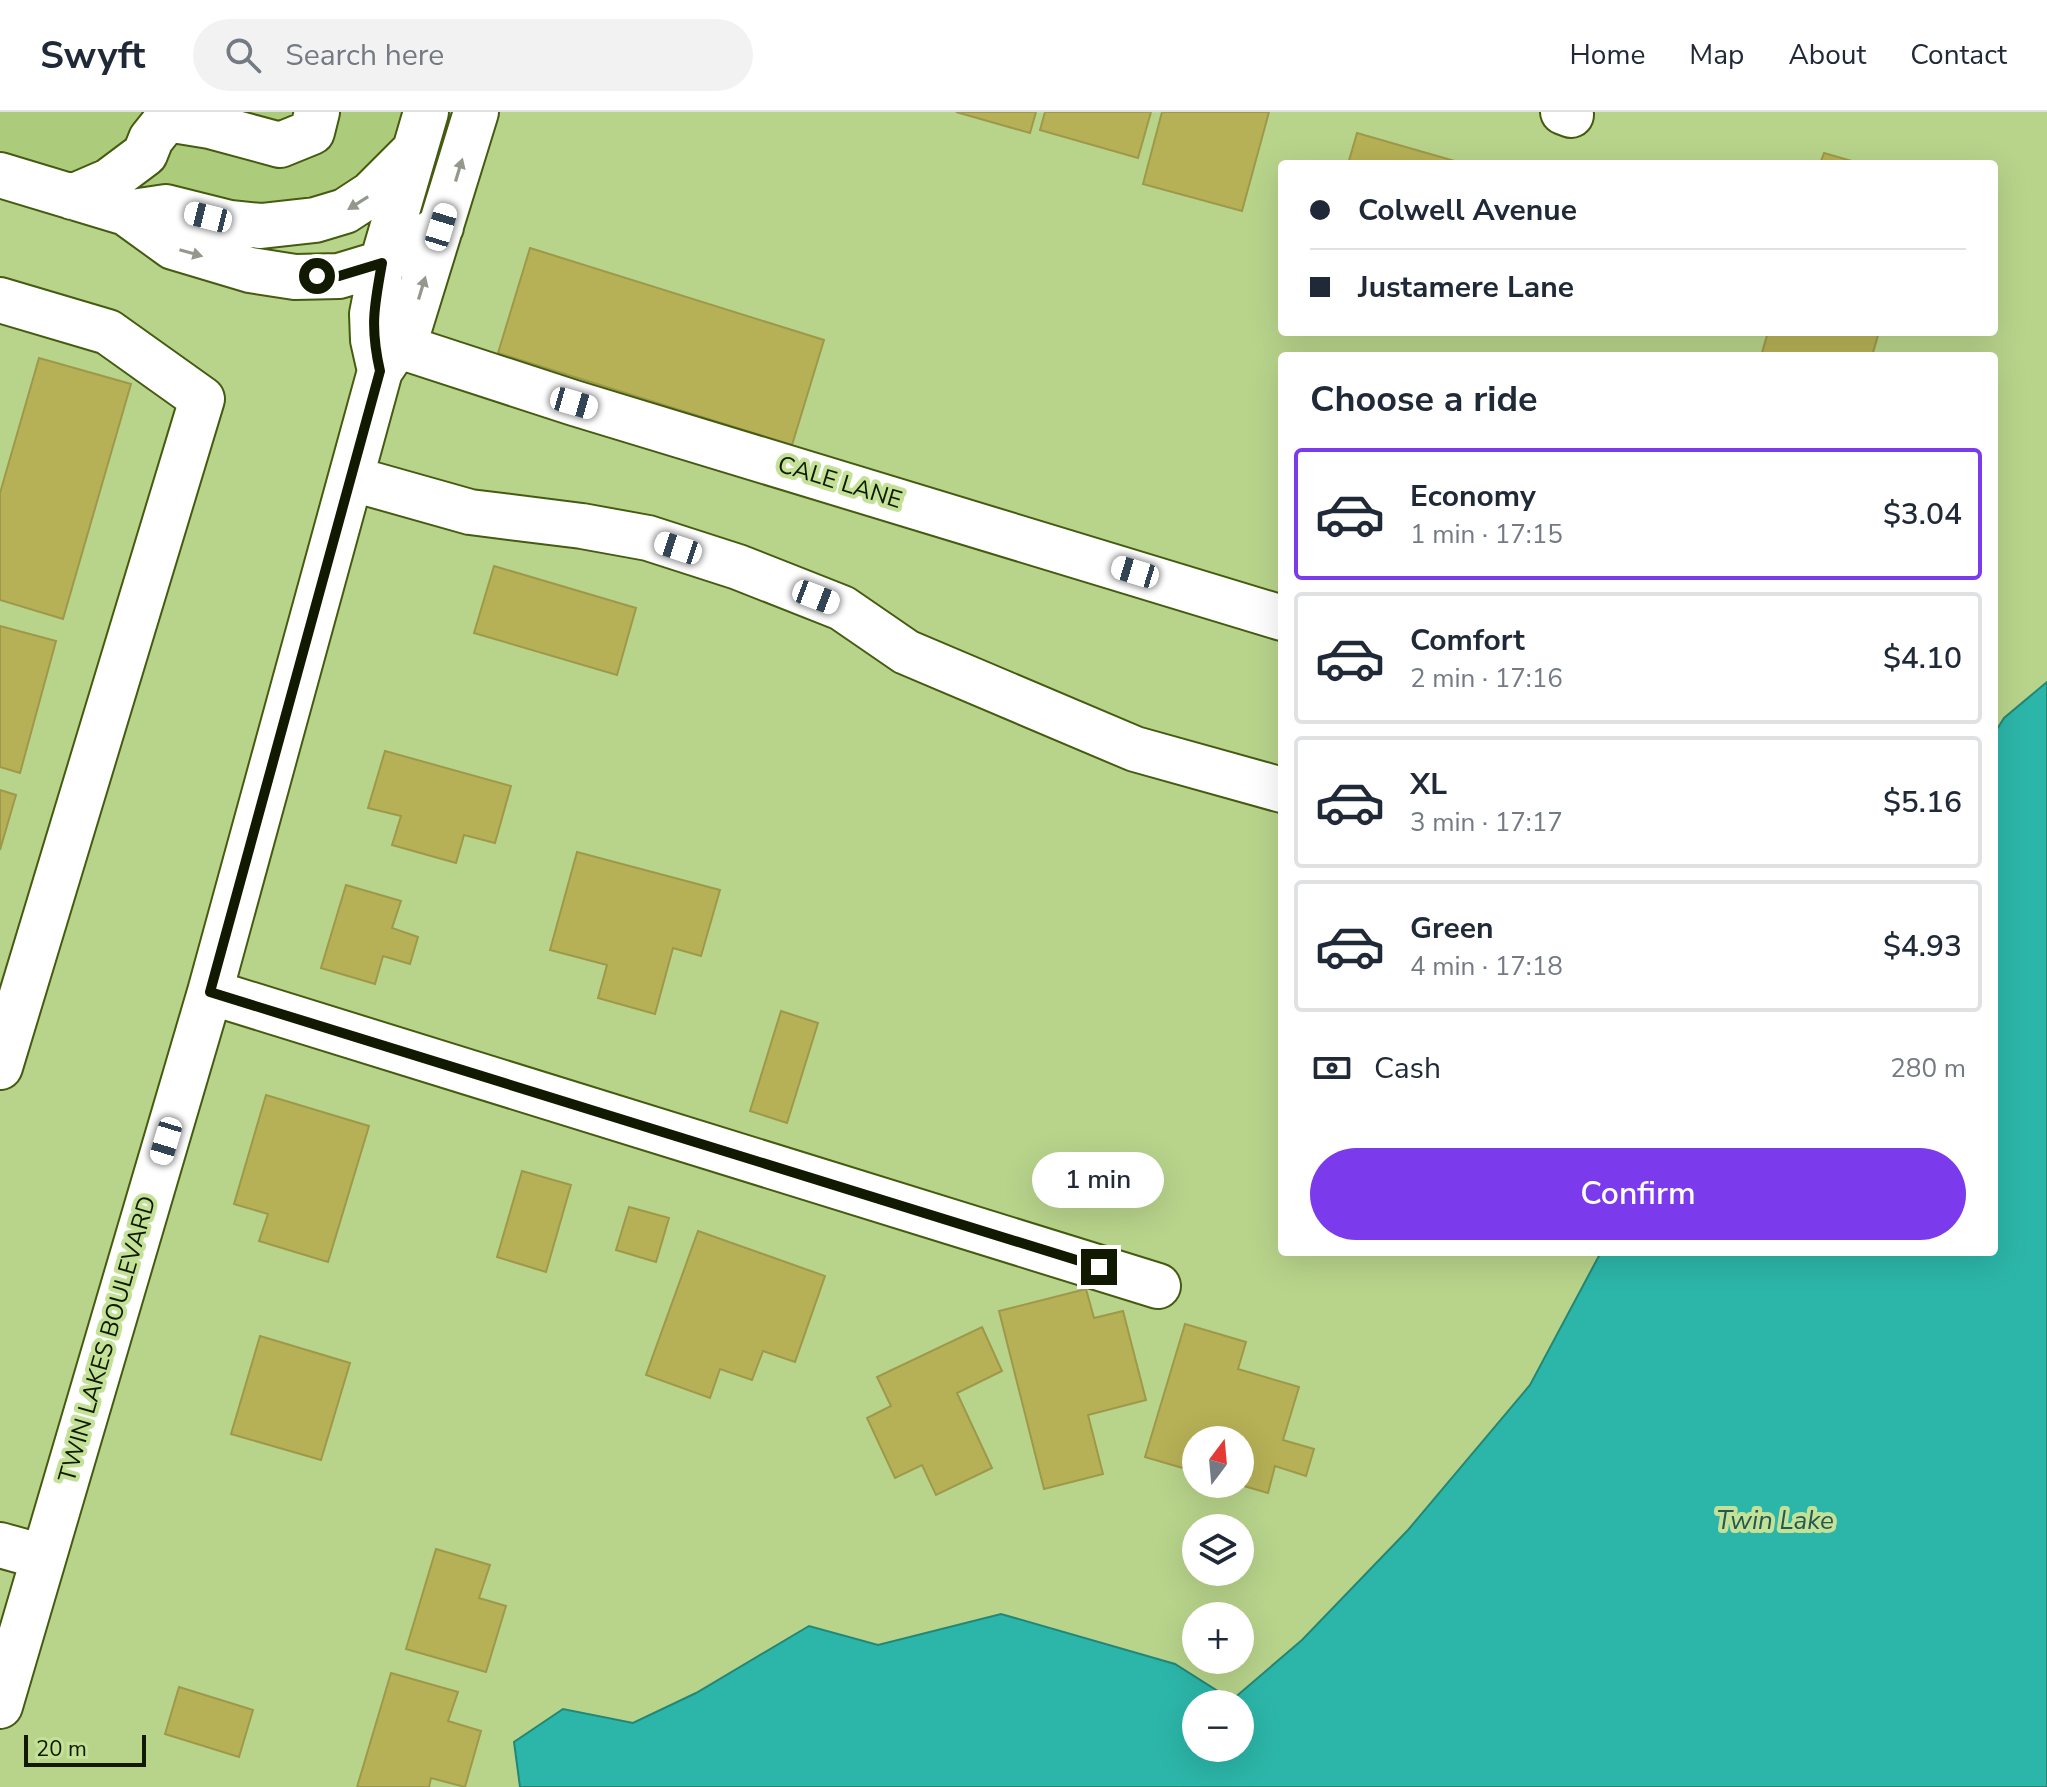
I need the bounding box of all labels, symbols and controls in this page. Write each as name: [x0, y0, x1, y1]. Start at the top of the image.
search box: [193, 19, 753, 91]
text: Swyft: [40, 30, 145, 81]
icon: search: [221, 33, 265, 77]
text: Search here: [285, 35, 444, 76]
text: Home: [1570, 36, 1645, 74]
text: Map: [1689, 36, 1744, 74]
text: About: [1788, 36, 1866, 74]
text: Contact: [1910, 36, 2007, 74]
one-way arrow: [453, 157, 466, 181]
text: Colwell Avenue: [1358, 190, 1577, 231]
one-way arrow: [347, 195, 369, 209]
car: [182, 200, 234, 234]
car: [423, 201, 459, 253]
one-way arrow: [180, 247, 204, 260]
route start: [299, 258, 335, 294]
text: Justamere Lane: [1358, 267, 1574, 308]
one-way arrow: [416, 275, 429, 299]
text: Choose a ride: [1310, 375, 1538, 424]
car: [548, 385, 600, 421]
street label: CALE LANE: [774, 448, 906, 516]
text: Economy: [1410, 476, 1536, 517]
icon: car: [1314, 478, 1386, 550]
text: $3.04: [1883, 494, 1962, 535]
text: 1 min · 17:15: [1410, 517, 1563, 552]
car: [651, 529, 705, 567]
car: [1109, 554, 1161, 590]
car: [789, 577, 843, 617]
text: Comfort: [1410, 620, 1525, 661]
icon: car: [1314, 622, 1386, 694]
text: $4.10: [1883, 638, 1962, 679]
text: 2 min · 17:16: [1410, 661, 1563, 696]
text: XL: [1410, 764, 1447, 805]
icon: car: [1314, 766, 1386, 838]
text: $5.16: [1883, 782, 1962, 823]
text: 3 min · 17:17: [1410, 805, 1563, 840]
text: Green: [1410, 908, 1494, 949]
icon: car: [1314, 910, 1386, 982]
text: $4.93: [1883, 926, 1962, 967]
text: 4 min · 17:18: [1410, 949, 1563, 984]
icon: cash: [1310, 1046, 1354, 1090]
text: Cash: [1374, 1048, 1441, 1089]
text: 280 m: [1890, 1051, 1966, 1086]
car: [148, 1115, 184, 1167]
button: Confirm: [1310, 1148, 1966, 1240]
callout: 1 min: [1033, 1151, 1165, 1207]
text: 1 min: [1065, 1162, 1131, 1197]
street label: TWIN LAKES BOULEVARD: [51, 1192, 163, 1486]
route end: [1081, 1249, 1117, 1285]
north arrow: [1182, 1426, 1254, 1498]
map controls: [1182, 1426, 1254, 1762]
water label: Twin Lake: [1716, 1503, 1834, 1538]
button: layers: [1182, 1514, 1254, 1586]
button: +: [1182, 1602, 1254, 1674]
button: −: [1182, 1690, 1254, 1762]
scale bar: [24, 1731, 146, 1767]
text: 20 m: [36, 1734, 87, 1764]

